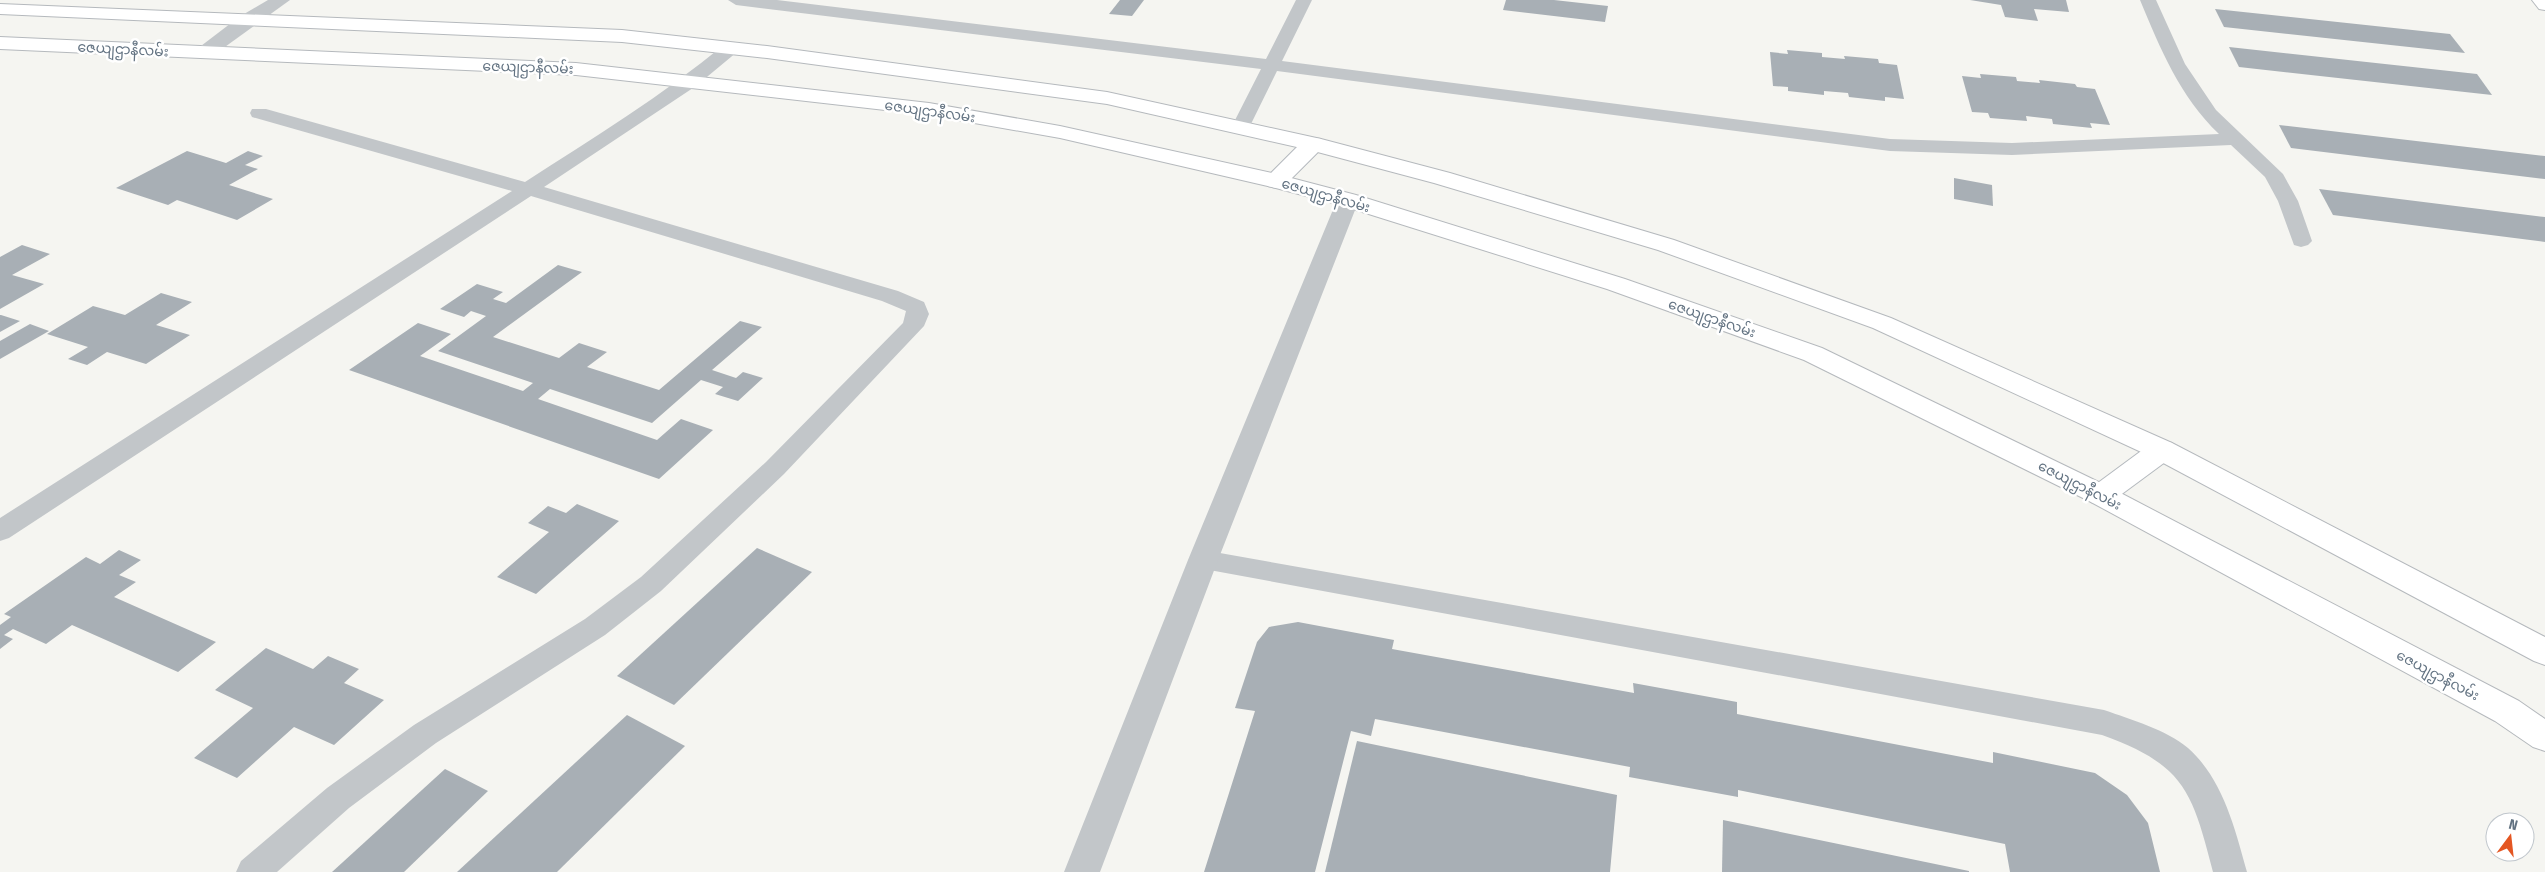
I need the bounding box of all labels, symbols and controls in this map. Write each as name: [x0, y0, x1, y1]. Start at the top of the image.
street label: ဇေယျဌာနီလမ်း: [77, 37, 169, 63]
street label: ဇေယျဌာနီလမ်း: [482, 55, 574, 81]
street label: ဇေယျဌာနီလမ်း: [883, 95, 977, 129]
street label: ဇေယျဌာနီလမ်း: [1279, 173, 1373, 219]
street label: ဇေယျဌာနီလမ်း: [1665, 294, 1758, 344]
street label: ဇေယျဌာနီလမ်း: [2034, 455, 2125, 516]
street label: ဇေယျဌာနီလမ်း: [2392, 645, 2483, 707]
north arrow: [2485, 812, 2535, 862]
text: N: [2507, 816, 2519, 834]

